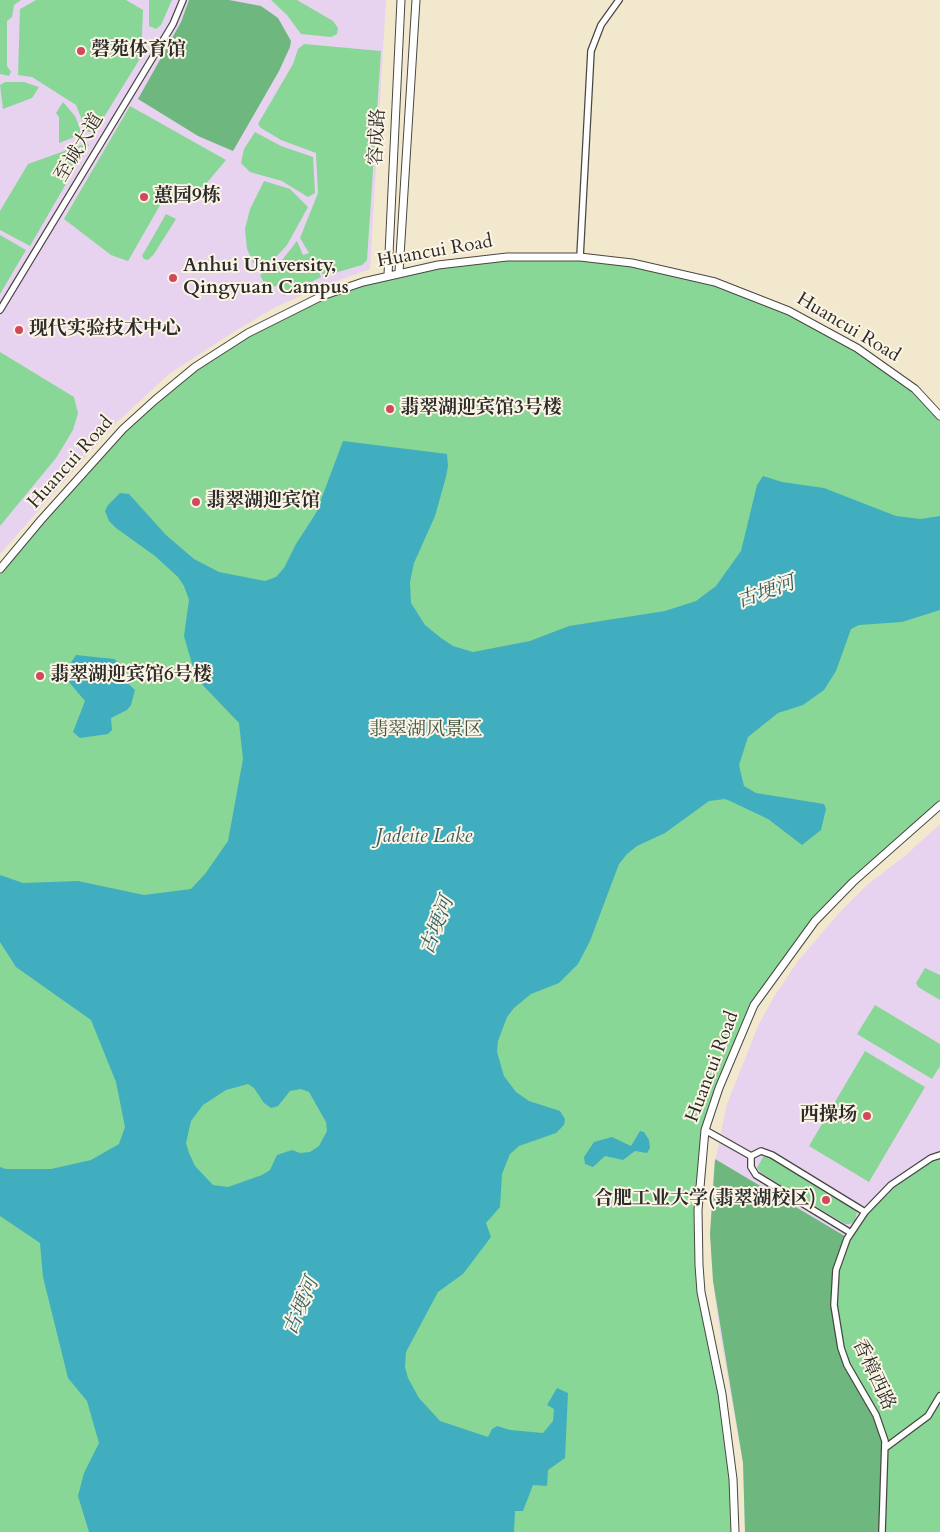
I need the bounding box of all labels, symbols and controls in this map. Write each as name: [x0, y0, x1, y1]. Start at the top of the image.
place label: 磬苑体育馆: [91, 40, 186, 62]
marker: 磬苑体育馆: [75, 45, 87, 57]
street label: 容成路: [365, 108, 391, 166]
street label: 至诚大道: [51, 110, 109, 186]
place label: 蕙园9栋: [154, 186, 221, 208]
marker: 蕙园9栋: [138, 191, 150, 203]
street label: Huancui Road: [376, 231, 494, 273]
place label: Anhui University, Qingyuan Campus: [183, 256, 349, 300]
marker: Anhui University, Qingyuan Campus: [167, 272, 179, 284]
street label: Huancui Road: [792, 288, 904, 368]
place label: 现代实验技术中心: [29, 319, 181, 341]
marker: 现代实验技术中心: [13, 324, 25, 336]
place label: 翡翠湖迎宾馆3号楼: [400, 398, 562, 420]
marker: 翡翠湖迎宾馆3号楼: [384, 403, 396, 415]
street label: Huancui Road: [24, 412, 118, 514]
place label: 翡翠湖迎宾馆: [206, 491, 320, 513]
marker: 翡翠湖迎宾馆: [190, 496, 202, 508]
water label: 古埂河: [734, 572, 798, 614]
place label: 翡翠湖迎宾馆6号楼: [50, 665, 212, 687]
marker: 翡翠湖迎宾馆6号楼: [34, 670, 46, 682]
park label: 翡翠湖风景区: [369, 720, 483, 742]
water label: Jadeite Lake: [376, 825, 472, 849]
water label: 古埂河: [416, 894, 460, 958]
street label: Huancui Road: [681, 1008, 745, 1126]
place label: 西操场: [800, 1105, 857, 1127]
marker: 西操场: [861, 1110, 873, 1122]
place label: 合肥工业大学(翡翠湖校区): [594, 1189, 816, 1211]
marker: 合肥工业大学(翡翠湖校区): [820, 1194, 832, 1206]
water label: 古埂河: [279, 1275, 325, 1339]
street label: 香樟西路: [847, 1336, 899, 1414]

